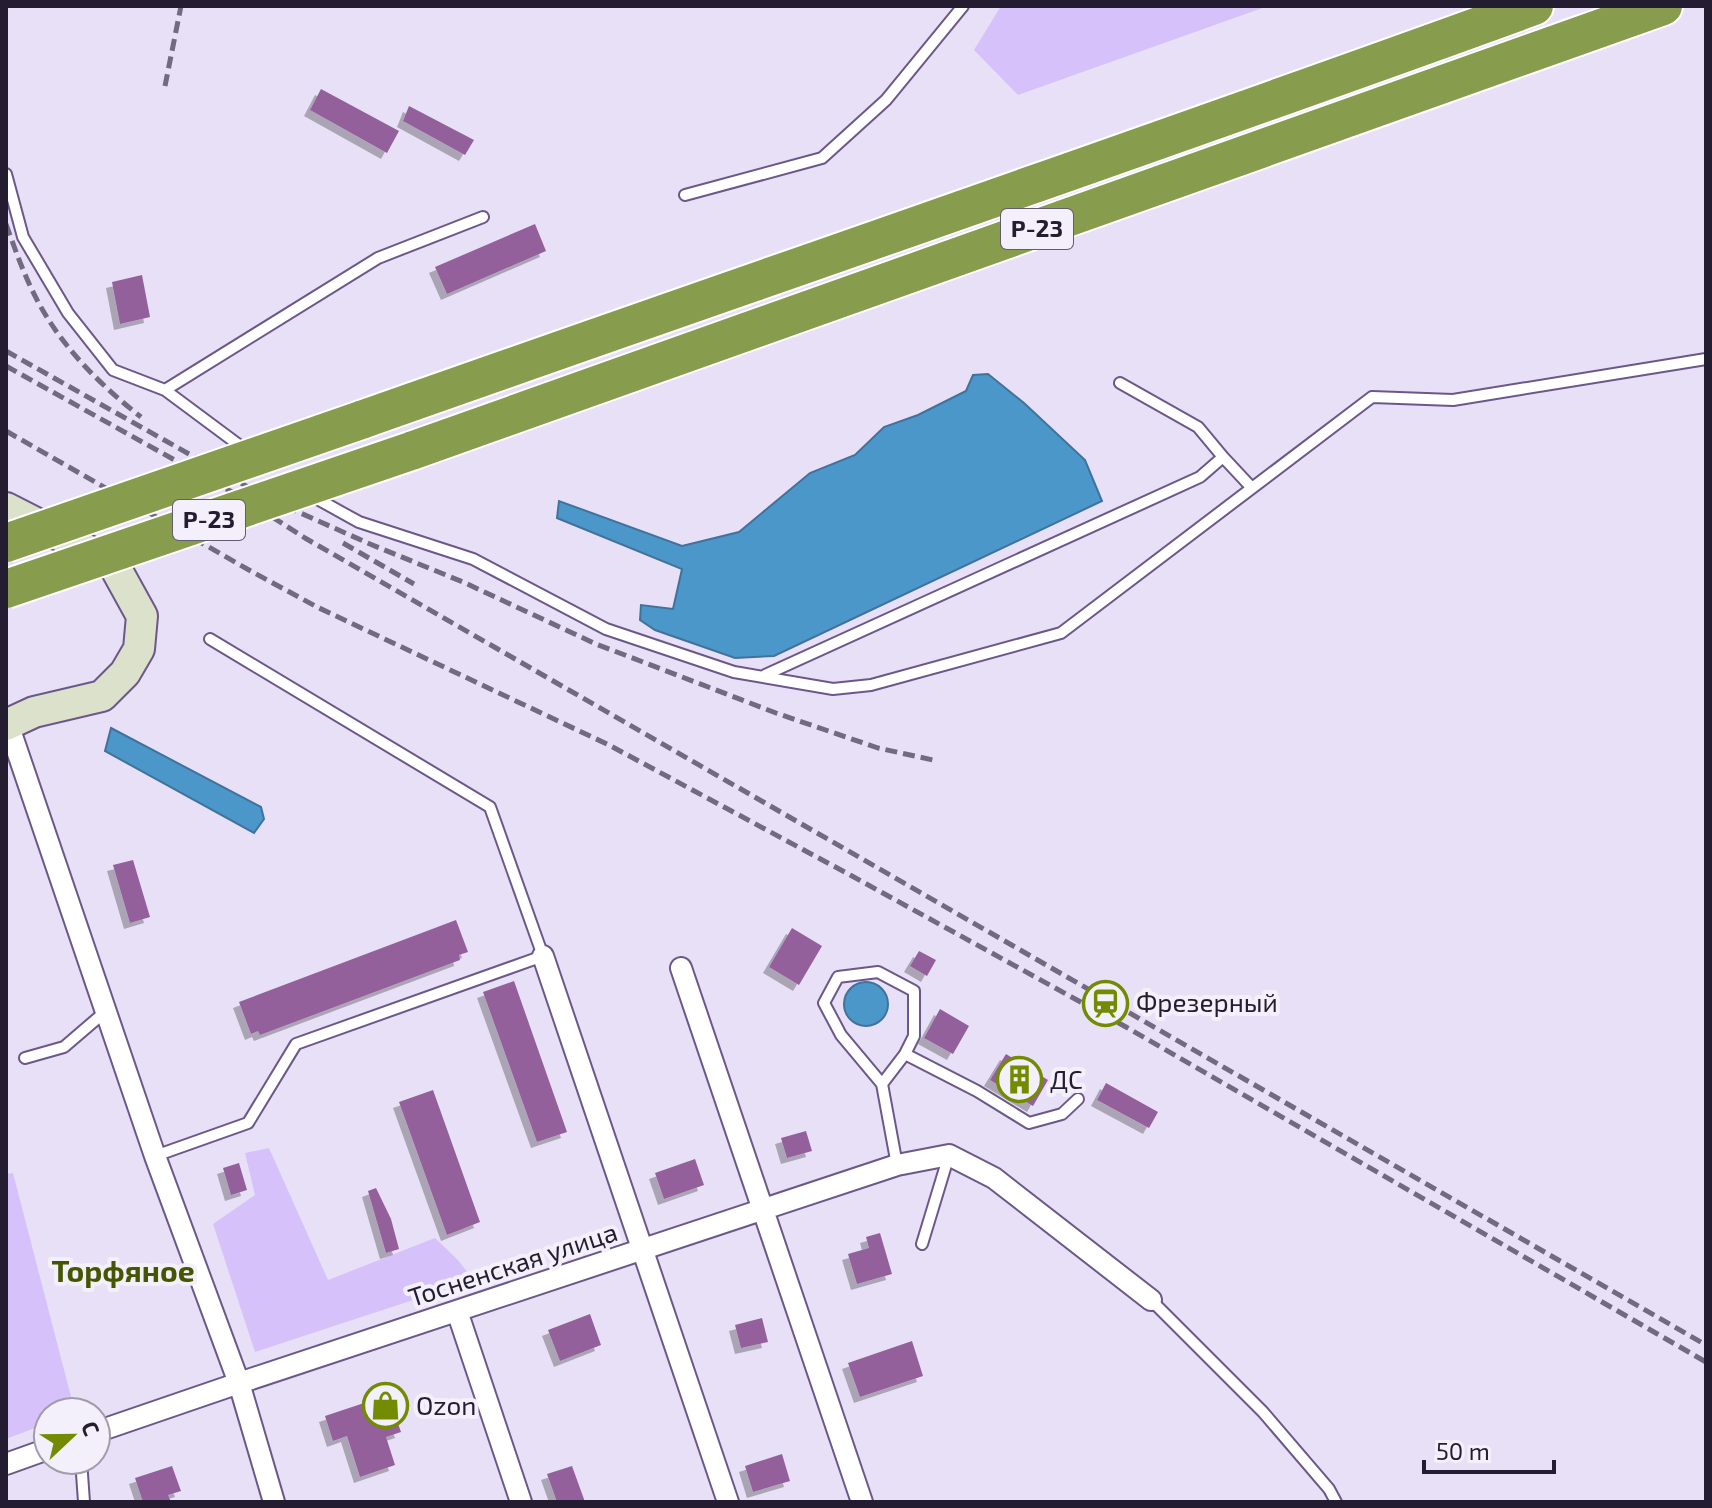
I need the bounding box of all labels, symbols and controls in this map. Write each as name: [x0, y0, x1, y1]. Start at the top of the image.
road number: Р-23: [1001, 209, 1073, 249]
road number: Р-23: [173, 500, 245, 540]
station icon: Фрезерный: [1081, 979, 1129, 1027]
place label: Фрезерный: [1136, 986, 1278, 1017]
building icon: ДС: [995, 1056, 1043, 1104]
place label: ДС: [1050, 1063, 1083, 1094]
street label: Тосненская улица: [404, 1215, 621, 1313]
district label: Торфяное: [51, 1252, 195, 1288]
shop icon: Ozon: [361, 1382, 409, 1430]
place label: Ozon: [416, 1389, 476, 1420]
north arrow: [32, 1396, 112, 1476]
text: С: [77, 1417, 106, 1439]
scale bar: [1424, 1424, 1554, 1474]
text: 50 m: [1436, 1436, 1490, 1465]

